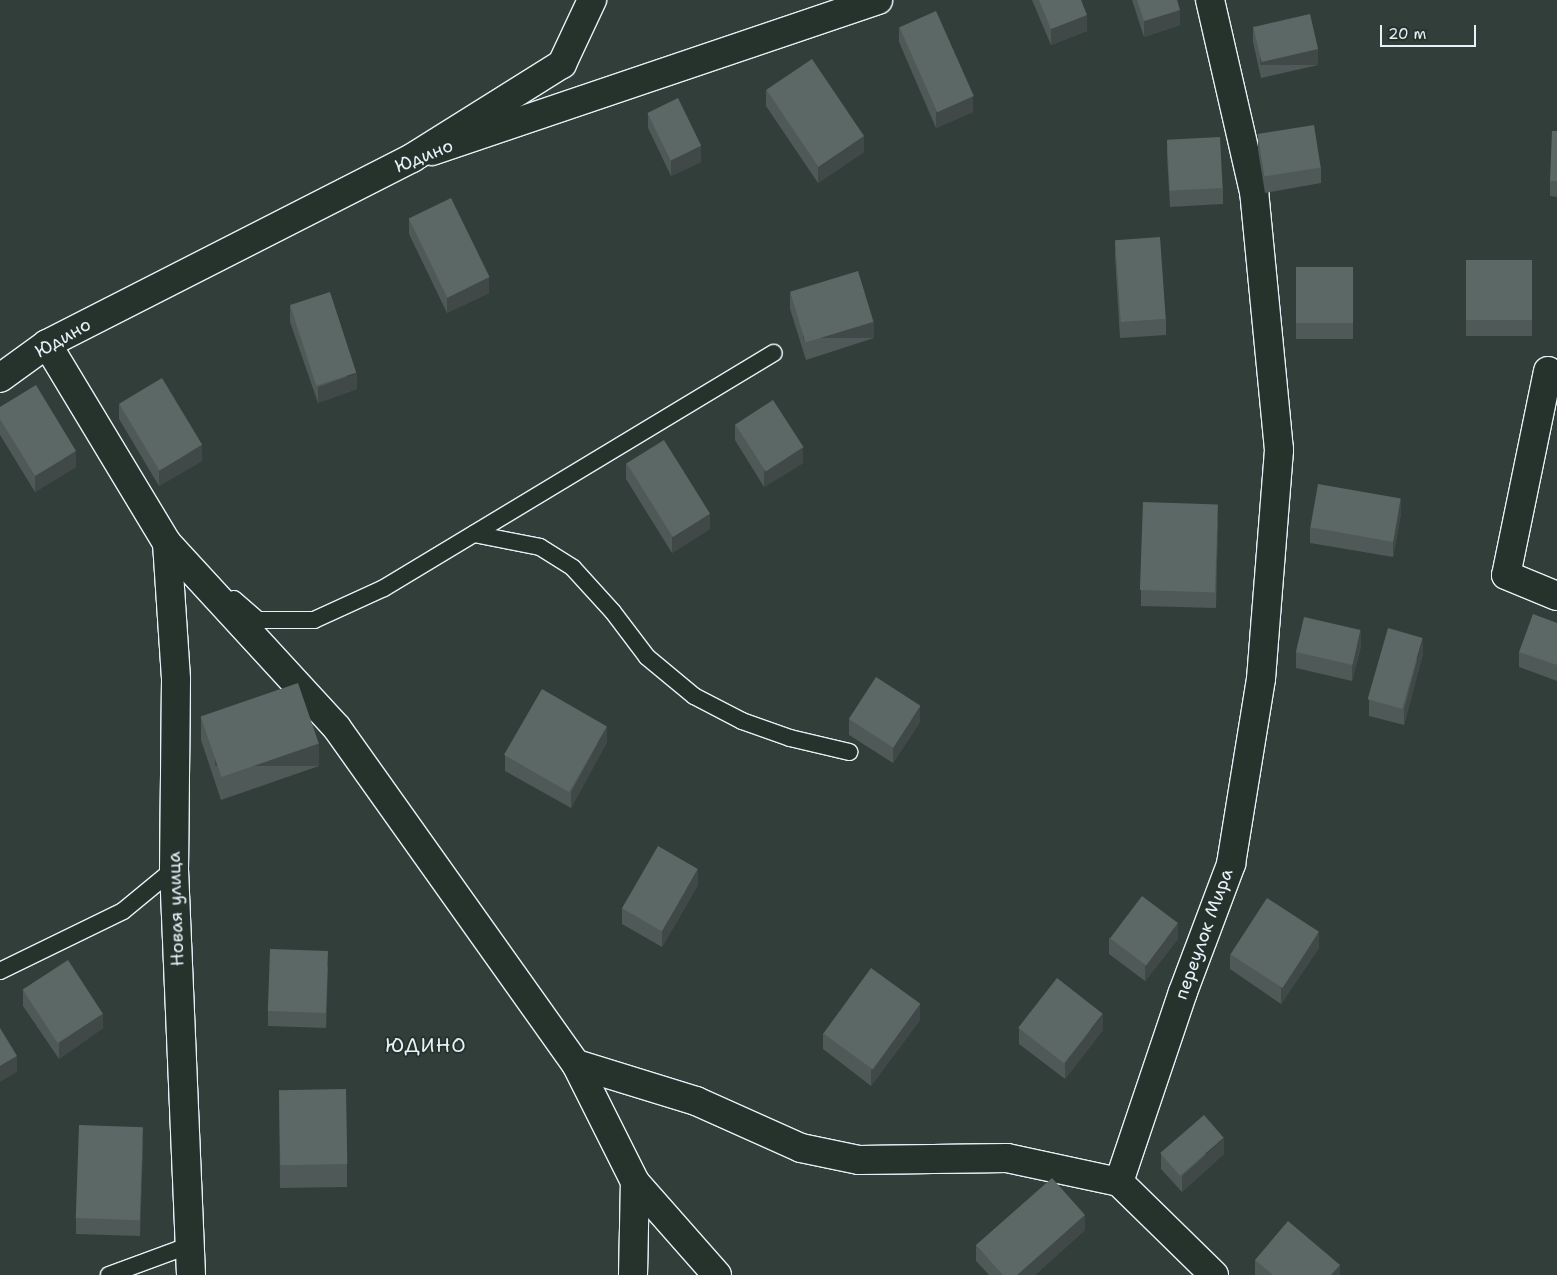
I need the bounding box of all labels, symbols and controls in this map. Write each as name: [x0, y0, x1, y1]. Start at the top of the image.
scale bar: [1382, 15, 1478, 47]
text: 20 m: [1388, 24, 1427, 44]
street label: Юдино: [392, 135, 456, 177]
street label: Юдино: [31, 313, 95, 363]
street label: Новая улица: [163, 851, 189, 967]
street label: переулок Мира: [1170, 866, 1238, 1002]
district label: ЮДИНО: [385, 1033, 467, 1057]

